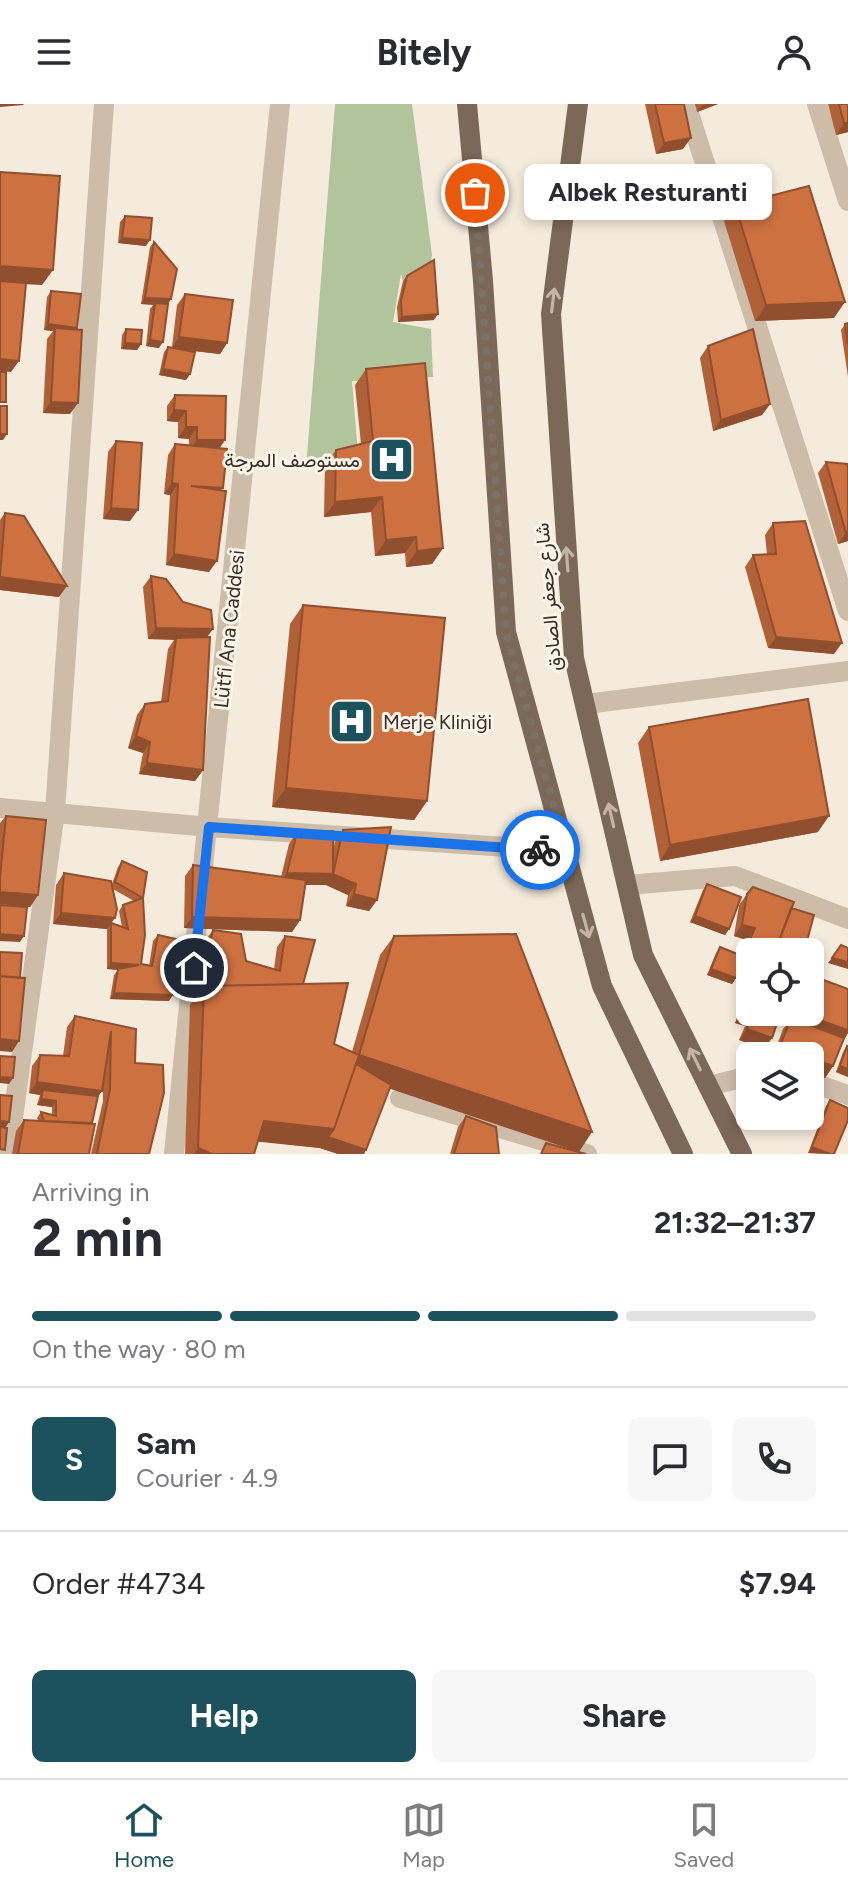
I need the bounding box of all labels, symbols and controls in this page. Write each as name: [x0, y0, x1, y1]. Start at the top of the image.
icon: menu: [32, 30, 76, 74]
icon: person: [772, 30, 816, 74]
text: Bitely: [376, 31, 472, 74]
pin: [441, 159, 509, 227]
callout: Albek Resturanti: [523, 165, 771, 221]
icon: bag: [453, 171, 497, 215]
text: Albek Resturanti: [548, 176, 748, 208]
one-way arrow: [546, 288, 561, 313]
hospital icon: مستوصف المرجة: [367, 436, 415, 484]
place label: مستوصف المرجة: [224, 448, 360, 473]
street label: شارع جعفر الصادق: [530, 522, 568, 672]
one-way arrow: [559, 547, 574, 573]
street label: Lütfi Ana Caddesi: [209, 549, 249, 709]
hospital icon: Merje Kliniği: [328, 698, 376, 746]
place label: Merje Kliniği: [383, 710, 492, 734]
one-way arrow: [603, 802, 618, 828]
courier: [500, 810, 580, 890]
icon: bike: [518, 828, 562, 872]
one-way arrow: [580, 912, 595, 938]
pin: [160, 934, 228, 1002]
map controls: [736, 938, 824, 1130]
button: locate: [736, 938, 824, 1026]
icon: home: [172, 946, 216, 990]
button: layers: [736, 1042, 824, 1130]
one-way arrow: [687, 1048, 702, 1072]
text: Arriving in: [32, 1176, 150, 1208]
text: 21:32–21:37: [654, 1204, 816, 1241]
text: 2 min: [32, 1207, 163, 1269]
text: On the way · 80 m: [32, 1333, 246, 1365]
button: chat: [628, 1417, 712, 1501]
button: phone: [732, 1417, 816, 1501]
text: Sam: [136, 1425, 196, 1462]
text: S: [65, 1441, 83, 1478]
text: Courier · 4.9: [136, 1462, 278, 1494]
text: Order #4734: [32, 1565, 206, 1602]
text: $7.94: [739, 1565, 816, 1602]
button: Help: [32, 1670, 416, 1762]
button: Share: [432, 1670, 816, 1762]
tab: Home: [114, 1798, 174, 1873]
tab: Map: [402, 1798, 446, 1873]
tab: Saved: [673, 1798, 734, 1873]

